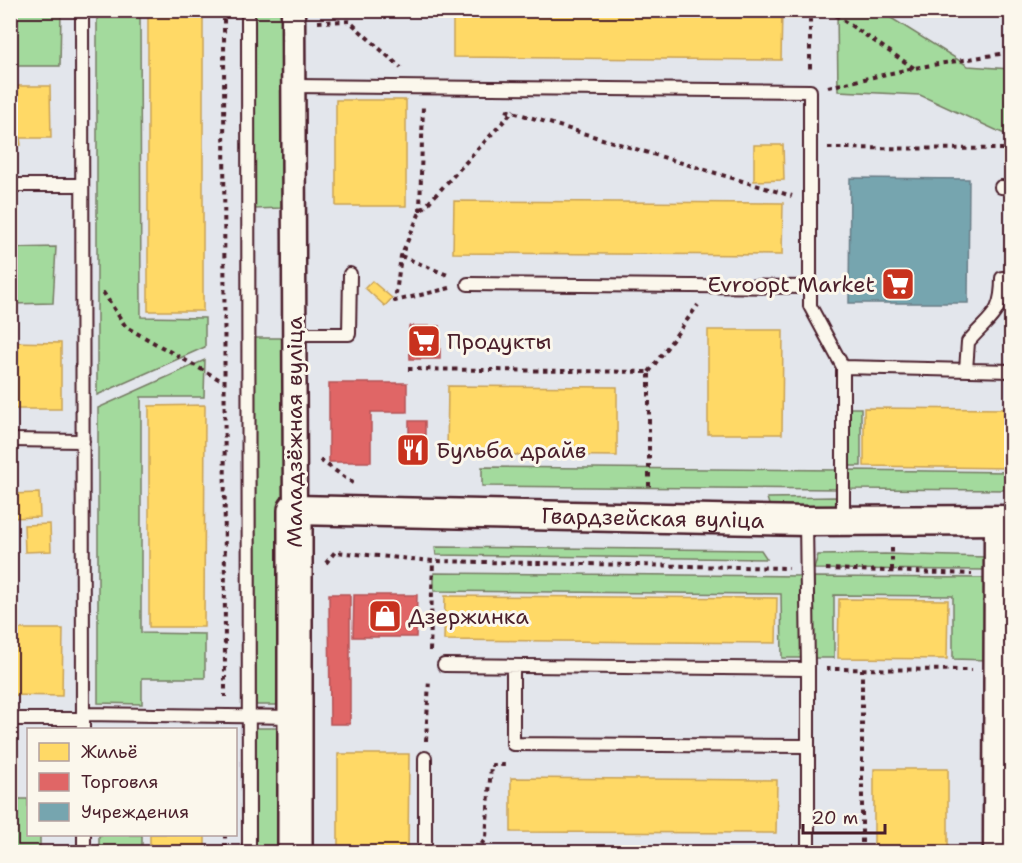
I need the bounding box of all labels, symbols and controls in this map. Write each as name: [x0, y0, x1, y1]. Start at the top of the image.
supermarket icon: Evroopt Market: [880, 266, 916, 302]
place label: Evroopt Market: [707, 270, 875, 299]
street label: Маладзёжная вуліца: [280, 316, 309, 548]
supermarket icon: Продукты: [406, 323, 442, 359]
place label: Продукты: [447, 327, 552, 356]
restaurant icon: Бульба драйв: [395, 432, 431, 468]
place label: Бульба драйв: [436, 436, 586, 465]
street label: Гвардзейская вуліца: [541, 501, 765, 535]
shop icon: Дзержинка: [367, 598, 403, 634]
place label: Дзержинка: [408, 602, 529, 631]
legend: [27, 728, 237, 836]
text: Жильё: [81, 740, 138, 764]
text: Торговля: [81, 770, 159, 794]
scale bar: [803, 797, 886, 835]
text: Учреждения: [81, 800, 189, 824]
text: 20 m: [812, 806, 858, 830]

